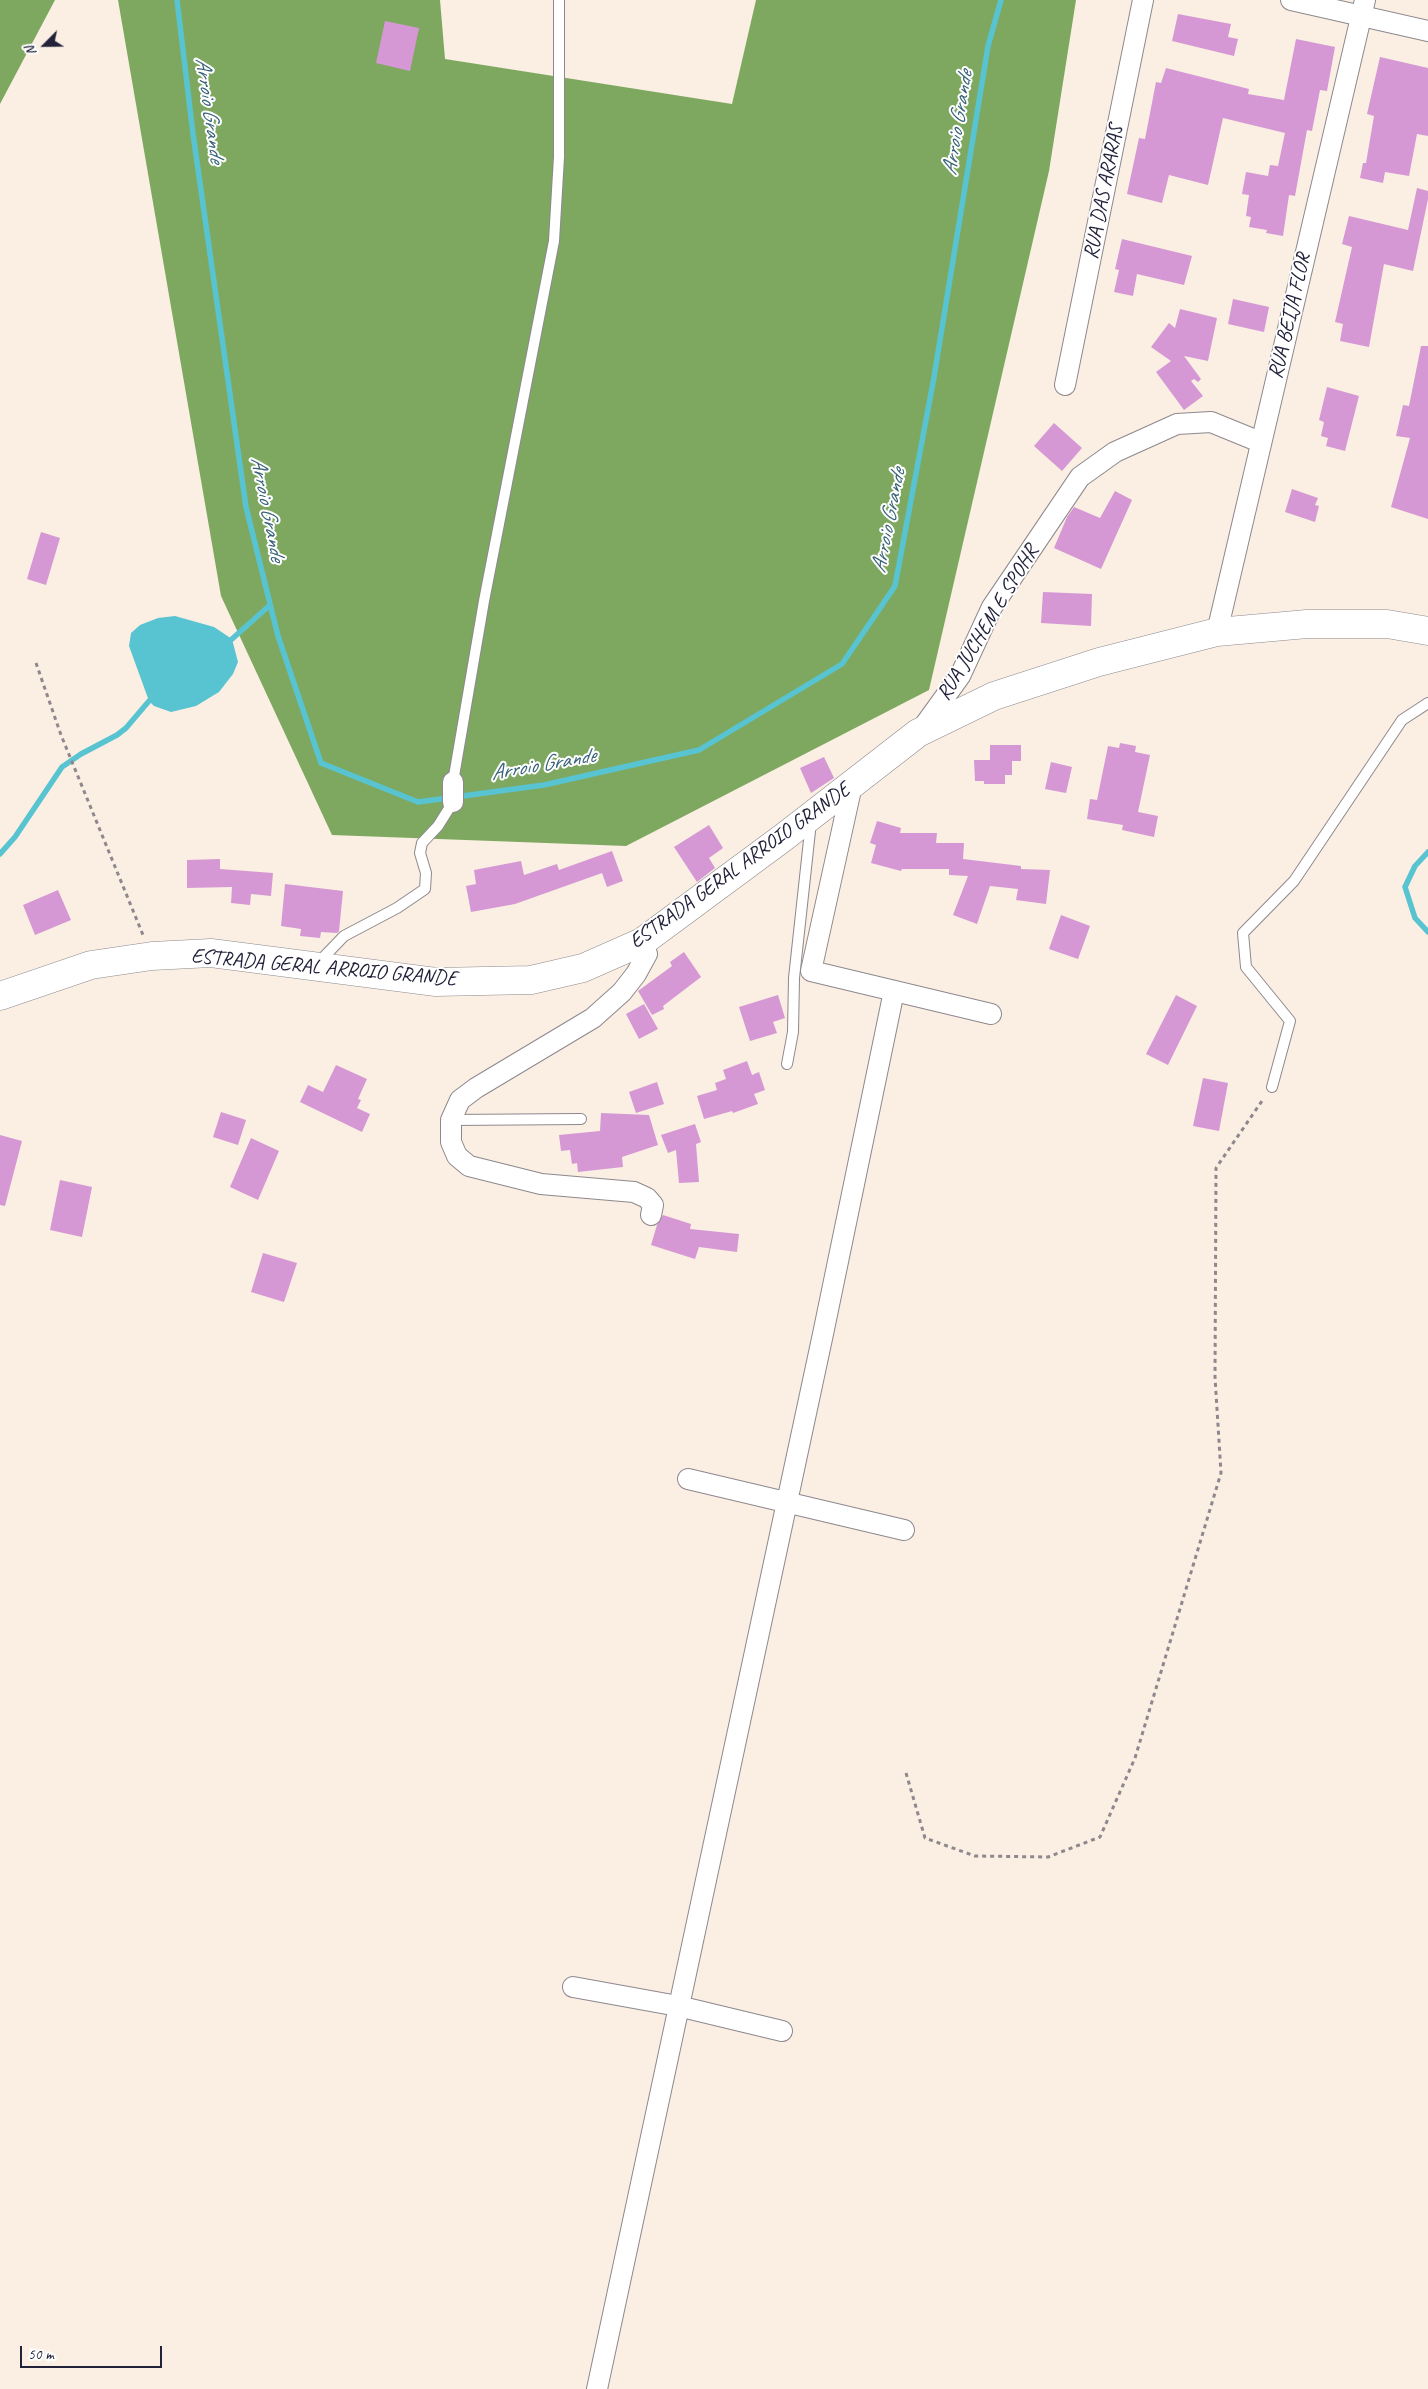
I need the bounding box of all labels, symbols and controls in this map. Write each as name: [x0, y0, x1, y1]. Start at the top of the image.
north arrow: [20, 20, 70, 70]
text: N: [21, 44, 40, 58]
water label: Arroio Grande: [189, 56, 229, 164]
water label: Arroio Grande: [937, 69, 979, 177]
street label: RUA DAS ARARAS: [1079, 123, 1129, 261]
street label: RUA BEIJA FLOR: [1263, 251, 1317, 381]
water label: Arroio Grande: [244, 455, 290, 563]
water label: Arroio Grande: [866, 467, 912, 575]
street label: RUA JUCHEM E SPOHR: [932, 541, 1044, 705]
water label: Arroio Grande: [489, 743, 597, 787]
street label: ESTRADA GERAL ARROIO GRANDE: [625, 777, 855, 955]
street label: ESTRADA GERAL ARROIO GRANDE: [190, 944, 458, 992]
scale bar: [22, 2336, 165, 2368]
text: 50 m: [28, 2345, 54, 2364]

